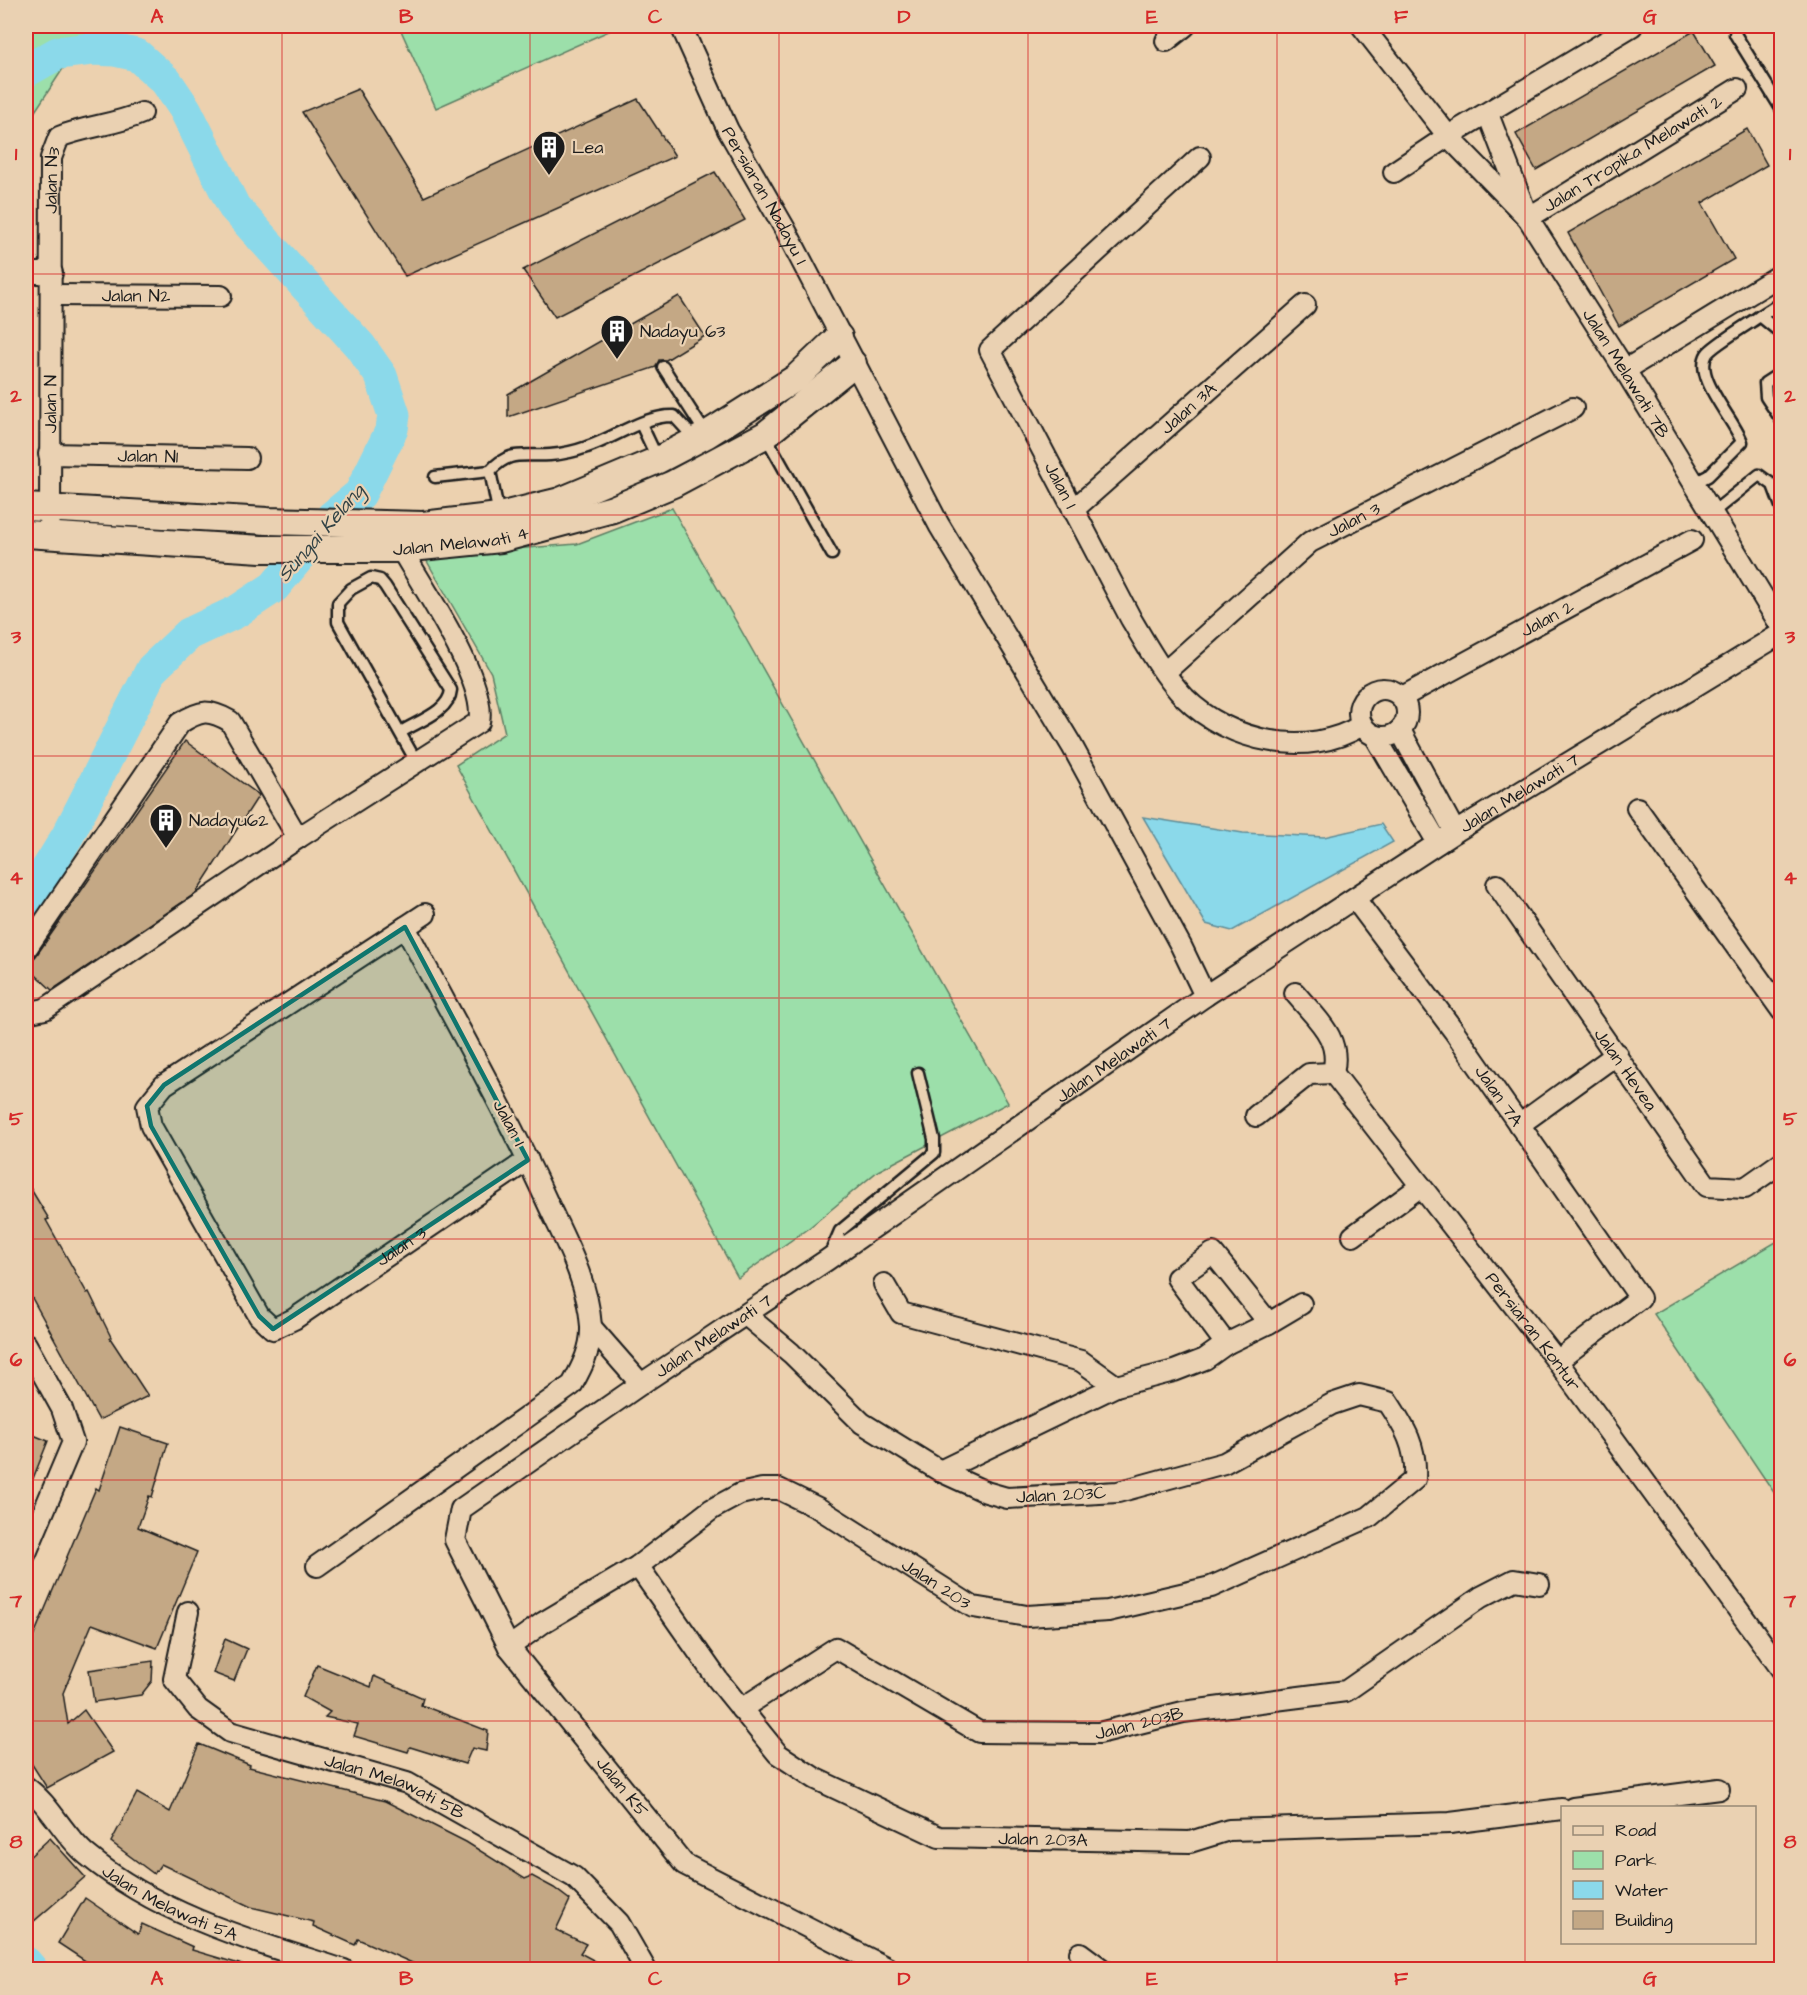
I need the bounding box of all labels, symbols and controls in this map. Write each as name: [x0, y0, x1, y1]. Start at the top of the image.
text: A: [151, 3, 164, 31]
text: B: [399, 3, 414, 31]
text: C: [648, 3, 663, 31]
text: D: [898, 3, 911, 31]
text: E: [1146, 3, 1158, 31]
text: F: [1394, 3, 1409, 31]
text: G: [1643, 3, 1657, 31]
street label: Jalan Tropika Melawati 2: [1538, 88, 1728, 218]
street label: Persiaran Nadayu 1: [716, 122, 814, 269]
building icon: Lea: [531, 129, 567, 176]
place label: Lea: [572, 135, 603, 160]
text: 1: [15, 140, 18, 168]
text: 1: [1789, 140, 1792, 168]
street label: Jalan N3: [38, 143, 67, 214]
street label: Jalan N2: [102, 283, 171, 308]
street label: Jalan Melawati 7B: [1576, 304, 1676, 443]
building icon: Nadayu 63: [599, 313, 635, 360]
place label: Nadayu 63: [640, 319, 726, 345]
street label: Jalan N: [38, 375, 63, 433]
street label: Jalan 3A: [1155, 376, 1222, 440]
text: 2: [9, 382, 22, 410]
text: 2: [1783, 382, 1796, 410]
street label: Jalan N1: [117, 443, 178, 469]
street label: Jalan 1: [1038, 458, 1083, 513]
water label: Sungai Kelang: [271, 477, 373, 589]
street label: Jalan 3: [1323, 496, 1385, 544]
street label: Jalan Melawati 4: [393, 520, 532, 562]
street label: Jalan 2: [1516, 593, 1579, 643]
text: 3: [10, 623, 22, 651]
text: 3: [1784, 623, 1796, 651]
street label: Jalan Melawati 7: [1455, 747, 1584, 839]
building icon: Nadayu62: [148, 802, 184, 849]
place label: Nadayu62: [189, 808, 269, 834]
text: 4: [9, 864, 23, 892]
text: 4: [1783, 864, 1797, 892]
street label: Jalan Melawati 7: [1051, 1011, 1176, 1109]
street label: Jalan Hevea: [1588, 1023, 1663, 1116]
street label: Jalan 7A: [1469, 1060, 1530, 1132]
street label: Jalan 1: [486, 1095, 532, 1151]
text: 5: [9, 1105, 24, 1133]
text: 5: [1783, 1105, 1798, 1133]
street label: Jalan 3: [371, 1220, 431, 1272]
street label: Persiaran Kontur: [1480, 1267, 1587, 1396]
street label: Jalan Melawati 7: [650, 1288, 777, 1384]
text: 6: [10, 1346, 23, 1374]
text: 6: [1784, 1346, 1797, 1374]
street label: Jalan 203C: [1015, 1480, 1107, 1510]
street label: Jalan 203: [897, 1552, 976, 1615]
text: 7: [9, 1587, 23, 1615]
text: 7: [1783, 1587, 1797, 1615]
street label: Jalan 203B: [1092, 1700, 1186, 1746]
street label: Jalan Melawati 5B: [321, 1747, 470, 1826]
street label: Jalan K5: [590, 1752, 654, 1822]
legend: [1561, 1806, 1756, 1944]
text: Road: [1615, 1818, 1656, 1843]
street label: Jalan 203A: [998, 1826, 1088, 1852]
text: 8: [10, 1828, 23, 1856]
text: 8: [1784, 1828, 1797, 1856]
text: Park: [1615, 1848, 1657, 1873]
street label: Jalan Melawati 5A: [97, 1858, 242, 1947]
text: Water: [1615, 1878, 1668, 1903]
text: Building: [1615, 1908, 1673, 1934]
text: A: [151, 1965, 164, 1993]
text: B: [399, 1965, 414, 1993]
text: C: [648, 1965, 663, 1993]
text: D: [898, 1965, 911, 1993]
text: E: [1146, 1965, 1158, 1993]
text: F: [1394, 1965, 1409, 1993]
text: G: [1643, 1965, 1657, 1993]

